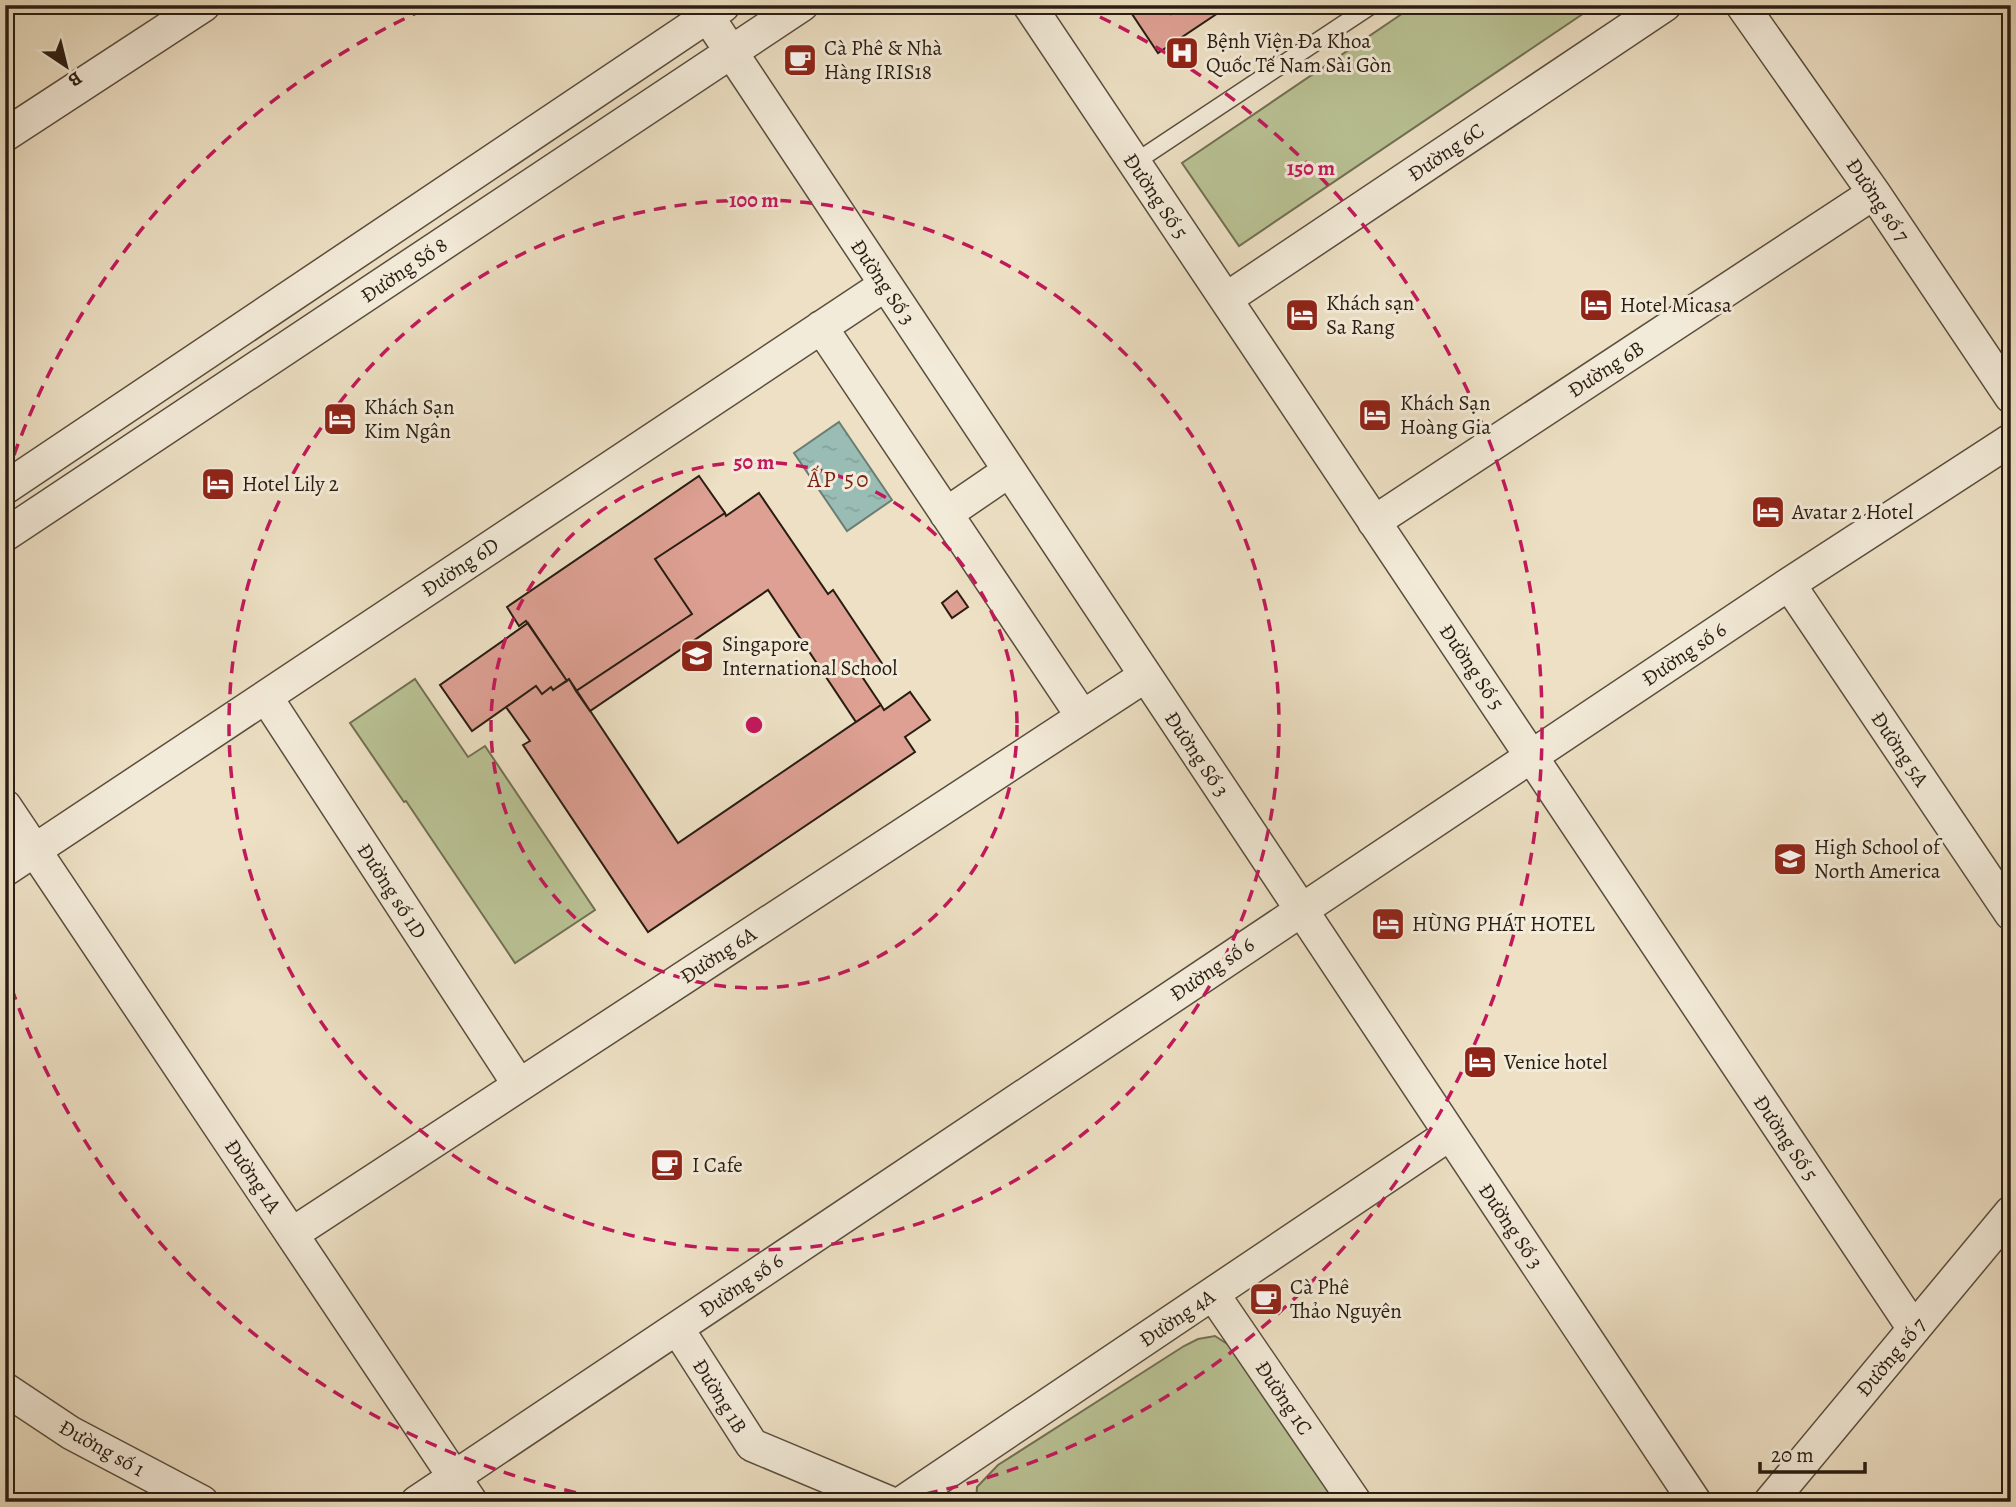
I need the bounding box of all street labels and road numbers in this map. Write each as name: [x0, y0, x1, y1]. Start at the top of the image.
street label: Đường 6C: [1402, 116, 1490, 188]
street label: Đường Số 5: [1117, 148, 1195, 244]
street label: Đường số 7: [1840, 153, 1916, 248]
street label: Đường Số 8: [355, 231, 453, 309]
street label: Đường Số 3: [844, 234, 922, 330]
street label: Đường 6B: [1562, 334, 1650, 404]
street label: Đường 6D: [416, 531, 504, 603]
street label: Đường số 6: [1636, 615, 1732, 693]
street label: Đường Số 5: [1433, 619, 1511, 715]
street label: Đường Số 3: [1158, 706, 1236, 802]
street label: Đường 5A: [1865, 706, 1936, 793]
street label: Đường số 1D: [351, 838, 433, 944]
street label: Đường 6A: [674, 920, 762, 990]
street label: Đường số 6: [1164, 930, 1260, 1008]
street label: Đường Số 5: [1747, 1090, 1825, 1186]
street label: Đường 1A: [218, 1134, 288, 1219]
street label: Đường Số 3: [1472, 1178, 1550, 1274]
street label: Đường số 6: [693, 1246, 789, 1324]
street label: Đường 4A: [1134, 1282, 1221, 1353]
street label: Đường số 7: [1850, 1311, 1933, 1403]
street label: Đường 1B: [686, 1353, 754, 1439]
street label: Đường 1C: [1249, 1355, 1319, 1441]
street label: Đường số 1: [54, 1413, 150, 1483]

